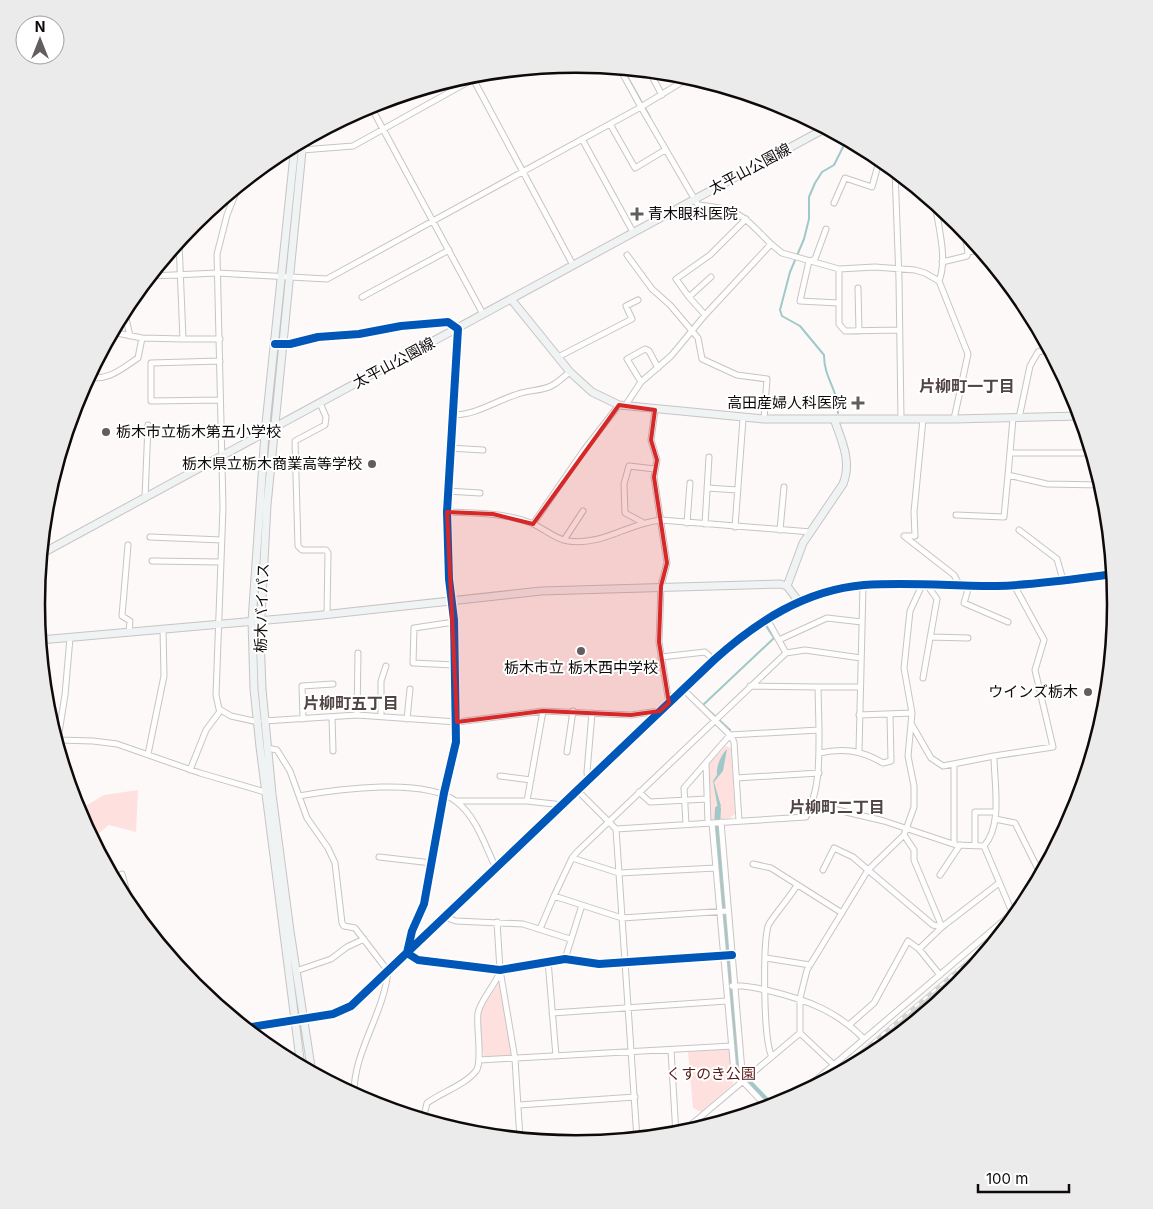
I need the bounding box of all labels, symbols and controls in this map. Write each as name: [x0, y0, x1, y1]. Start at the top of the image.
north arrow: [15, 15, 65, 65]
text: N: [35, 18, 45, 35]
street label: 太平山公園線: [706, 139, 794, 198]
place label: 青木眼科医院: [648, 204, 738, 223]
marker: 青木眼科医院: [630, 207, 644, 221]
street label: 太平山公園線: [350, 333, 438, 392]
district label: 片柳町一丁目: [919, 376, 1015, 396]
place label: 高田産婦人科医院: [727, 393, 847, 412]
marker: 高田産婦人科医院: [851, 396, 865, 410]
place label: 栃木市立栃木第五小学校: [116, 422, 281, 441]
marker: 栃木市立栃木第五小学校: [100, 426, 112, 438]
place label: 栃木県立栃木商業高等学校: [182, 454, 362, 473]
marker: 栃木県立栃木商業高等学校: [366, 458, 378, 470]
street label: 栃木バイパス: [250, 563, 273, 653]
marker: 栃木市立 栃木西中学校: [575, 645, 587, 657]
place label: 栃木市立 栃木西中学校: [504, 658, 658, 677]
place label: ウインズ栃木: [988, 682, 1078, 701]
marker: ウインズ栃木: [1082, 686, 1094, 698]
district label: 片柳町五丁目: [303, 693, 399, 713]
district label: 片柳町二丁目: [789, 797, 885, 817]
park label: くすのき公園: [666, 1064, 756, 1083]
scale bar: [978, 1162, 1069, 1194]
text: 100 m: [986, 1169, 1028, 1188]

